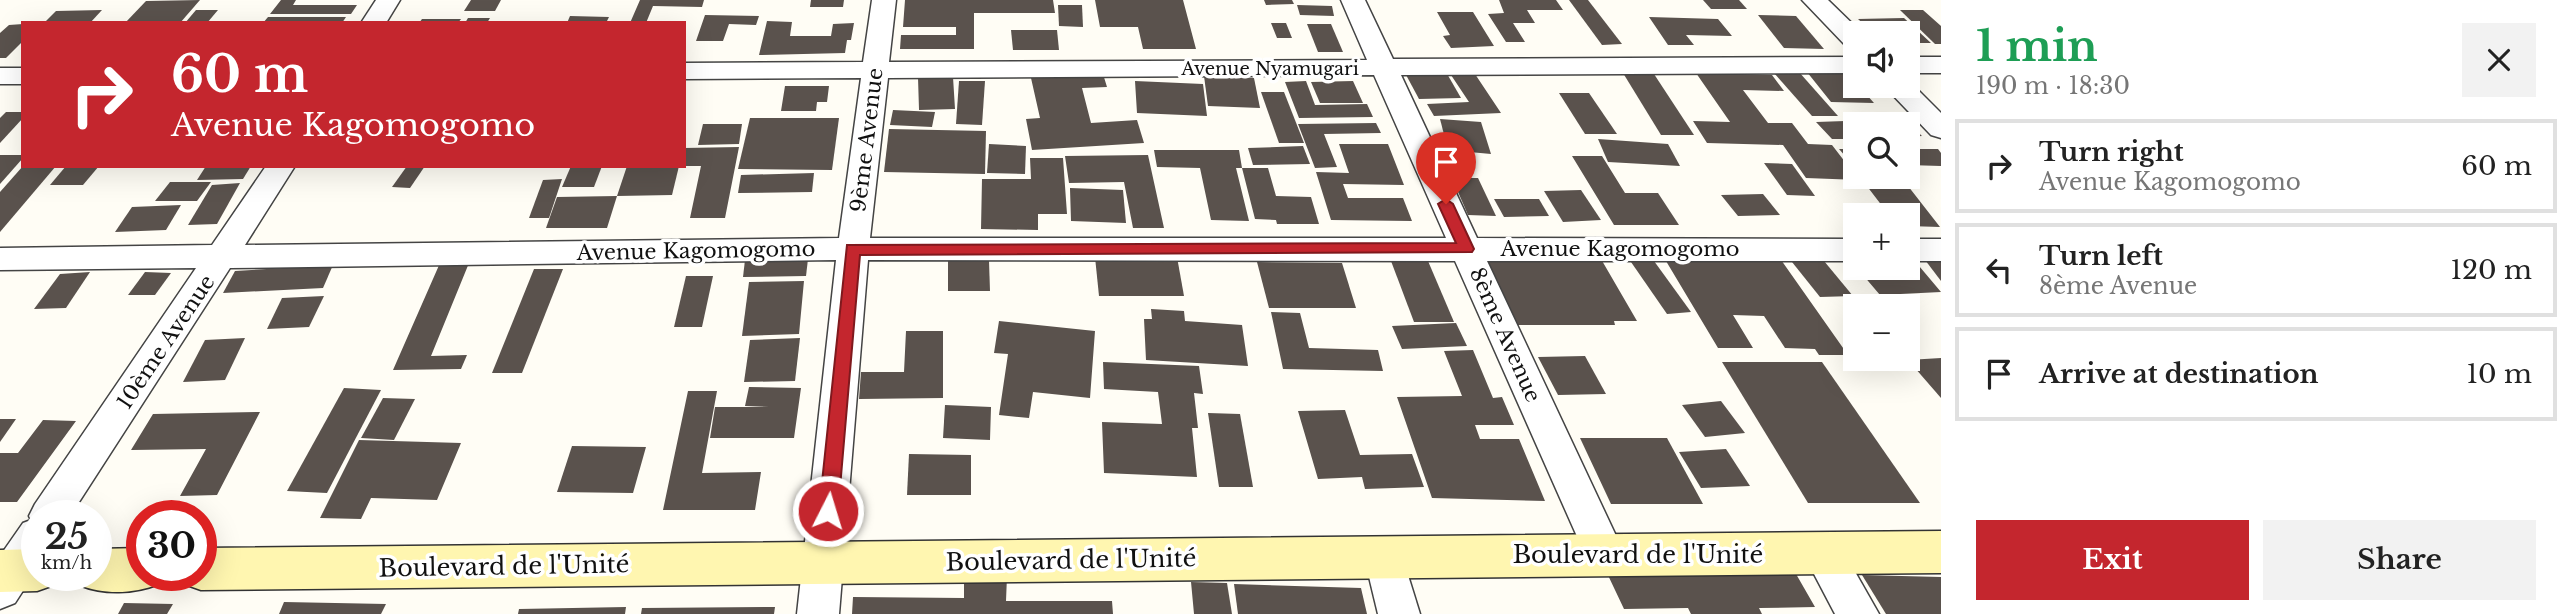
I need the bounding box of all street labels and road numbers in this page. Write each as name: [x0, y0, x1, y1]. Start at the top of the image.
street label: Avenue Nyamugari: [1180, 58, 1359, 80]
street label: 9ème Avenue: [845, 66, 889, 214]
street label: Avenue Kagomogomo: [575, 236, 816, 266]
street label: Avenue Kagomogomo: [1500, 236, 1739, 262]
street label: 8ème Avenue: [1464, 264, 1546, 406]
street label: 10ème Avenue: [112, 270, 220, 414]
street label: Boulevard de l'Unité: [1513, 540, 1763, 569]
street label: Boulevard de l'Unité: [945, 543, 1197, 577]
street label: Boulevard de l'Unité: [378, 549, 630, 583]

